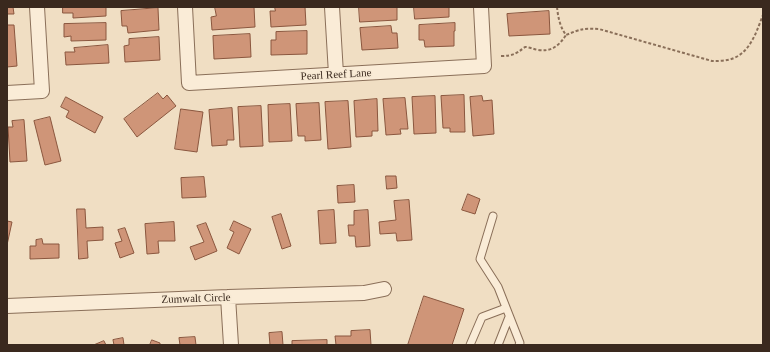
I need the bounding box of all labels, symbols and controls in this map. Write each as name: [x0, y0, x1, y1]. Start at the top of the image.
street label: Pearl Reef Lane: [300, 67, 372, 83]
street label: Zumwalt Circle: [161, 291, 231, 307]

